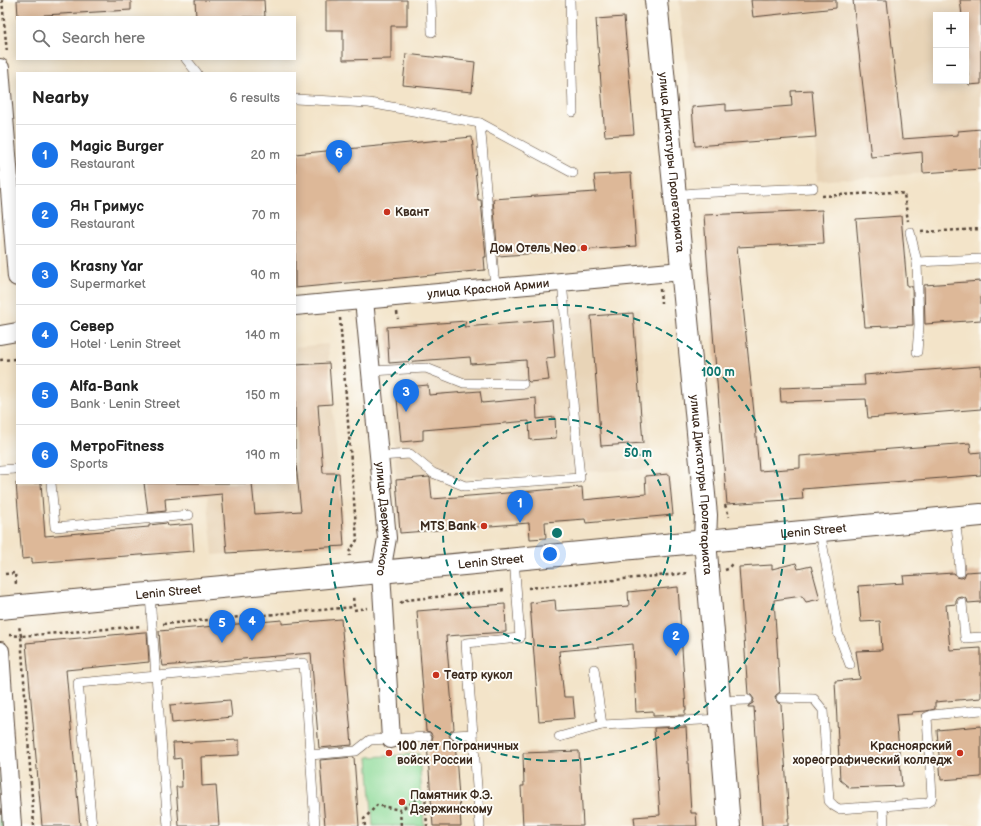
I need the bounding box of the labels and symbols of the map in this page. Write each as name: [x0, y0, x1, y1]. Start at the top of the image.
street label: улица Диктатуры Пролетариата: [655, 71, 687, 253]
pin: 6: [326, 140, 352, 173]
place label: Квант: [395, 205, 429, 220]
marker: Квант: [382, 207, 392, 217]
place label: Дом Отель Neo: [490, 241, 576, 256]
marker: Дом Отель Neo: [579, 243, 589, 253]
street label: улица Красной Армии: [427, 276, 550, 302]
text: 100 m: [701, 365, 735, 380]
pin: 3: [393, 379, 419, 412]
street label: улица Диктатуры Пролетариата: [686, 394, 715, 576]
text: 50 m: [624, 446, 652, 461]
street label: улица Дзержинского: [372, 461, 394, 576]
pin: 1: [507, 490, 533, 523]
place label: MTS Bank: [420, 519, 477, 534]
marker: MTS Bank: [479, 521, 489, 531]
street label: Lenin Street: [780, 521, 847, 542]
centre of rings: [550, 526, 564, 540]
your location: [540, 544, 560, 564]
street label: Lenin Street: [457, 551, 525, 573]
street label: Lenin Street: [135, 582, 202, 603]
pin: 4: [239, 608, 265, 641]
pin: 5: [209, 610, 235, 643]
pin: 2: [663, 623, 689, 656]
place label: Театр кукол: [444, 668, 513, 683]
marker: Театр кукол: [431, 670, 441, 680]
place label: 100 лет Пограничных войск России: [397, 739, 519, 768]
place label: Красноярский хореографический колледж: [793, 739, 953, 768]
marker: 100 лет Пограничных войск России: [384, 748, 394, 758]
marker: Красноярский хореографический колледж: [955, 748, 965, 758]
place label: Памятник Ф.Э. Дзержинскому: [410, 788, 493, 817]
marker: Памятник Ф.Э. Дзержинскому: [397, 797, 407, 807]

